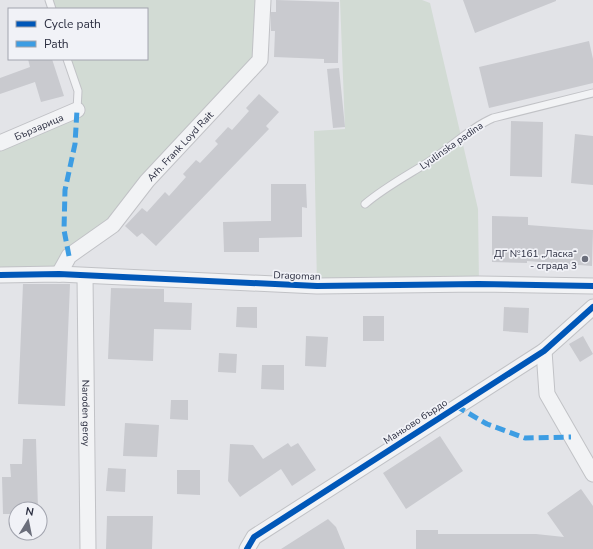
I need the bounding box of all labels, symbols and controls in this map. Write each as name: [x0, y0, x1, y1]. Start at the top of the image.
legend: [8, 8, 148, 60]
text: Cycle path: [44, 16, 101, 32]
text: Path: [44, 36, 69, 52]
street label: Arh. Frank Loyd Rait: [144, 108, 217, 185]
street label: Бързарица: [12, 111, 66, 144]
street label: Lyulinska padina: [417, 119, 486, 173]
place label: ДГ №161 „Ласка“ - сграда 3: [494, 247, 577, 273]
marker: ДГ №161 „Ласка“ - сграда 3: [580, 254, 590, 264]
street label: Dragoman: [273, 268, 321, 284]
street label: Naroden geroy: [78, 380, 93, 447]
street label: Маньово бърдо: [381, 396, 451, 448]
north arrow: [8, 501, 48, 541]
text: N: [24, 504, 35, 520]

